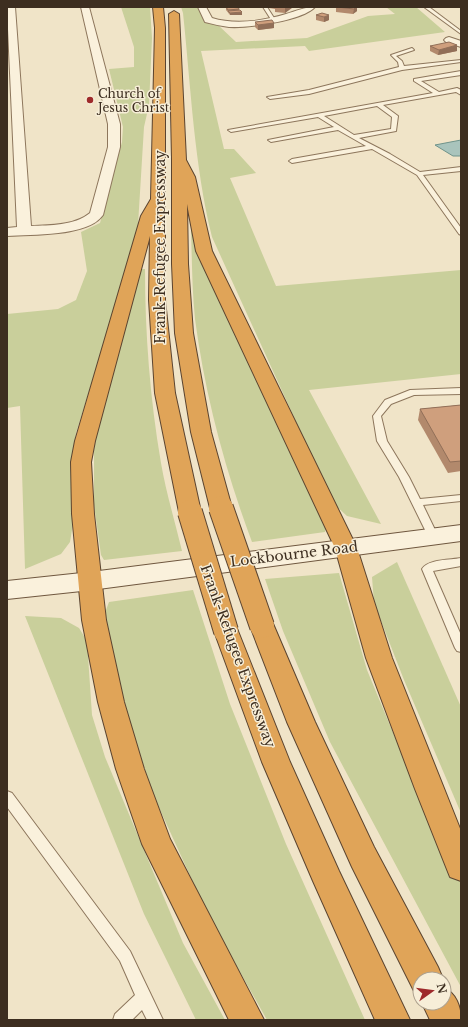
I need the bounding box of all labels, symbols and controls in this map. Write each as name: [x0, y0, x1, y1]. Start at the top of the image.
place label: Church of Jesus Christ: [96, 86, 170, 115]
marker: Church of Jesus Christ: [85, 95, 95, 105]
street label: Frank-Refugee Expressway: [151, 150, 169, 344]
street label: Lockbourne Road: [229, 537, 360, 571]
street label: Frank-Refugee Expressway: [196, 562, 280, 750]
north arrow: [412, 971, 452, 1011]
text: N: [434, 982, 450, 996]

